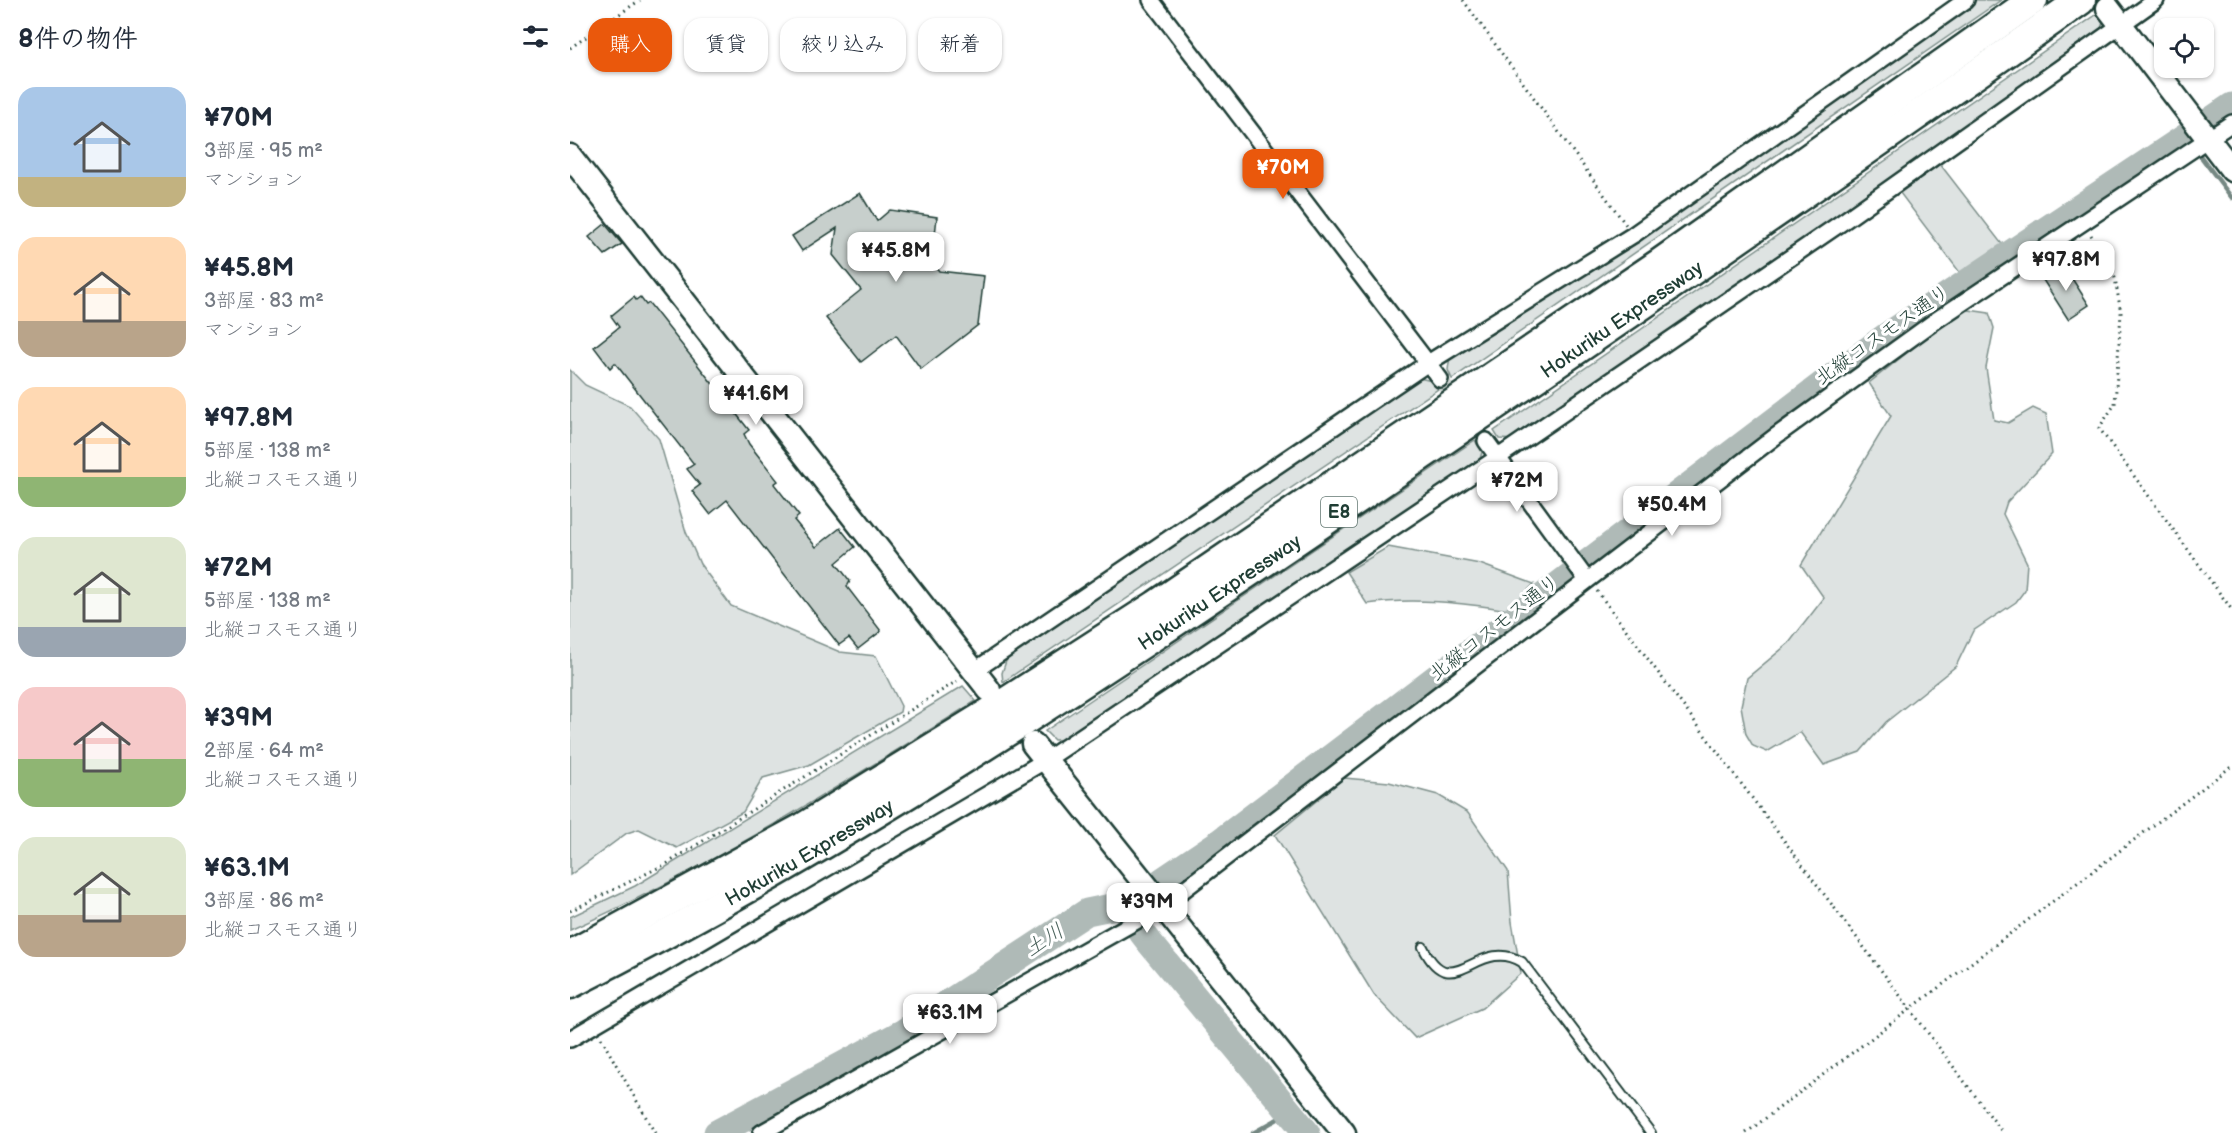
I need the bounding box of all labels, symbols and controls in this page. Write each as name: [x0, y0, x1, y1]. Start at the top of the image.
chip: 購入: [588, 18, 672, 72]
chip: 賃貸: [684, 18, 768, 72]
chip: 絞り込み: [780, 18, 906, 72]
chip: 新着: [918, 18, 1002, 72]
map controls: [2154, 18, 2214, 78]
button: locate: [2154, 18, 2214, 78]
icon: filters: [519, 20, 552, 53]
text: 8件の物件: [18, 24, 138, 55]
text: ¥70M: [204, 103, 273, 134]
icon: home: [66, 111, 138, 183]
text: 3部屋 · 95 m²: [204, 139, 323, 163]
pin: ¥70M: [1247, 149, 1319, 200]
text: ¥70M: [1256, 156, 1310, 180]
text: マンション: [204, 168, 303, 192]
pin: ¥45.8M: [847, 232, 945, 283]
text: ¥45.8M: [861, 239, 931, 263]
pin: ¥97.8M: [2017, 241, 2115, 292]
text: ¥97.8M: [2032, 248, 2100, 272]
text: ¥45.8M: [204, 253, 294, 284]
street label: Hokuriku Expressway: [1536, 256, 1708, 384]
icon: home: [66, 261, 138, 333]
street label: 北縦コスモス通り: [1811, 279, 1955, 390]
text: 3部屋 · 83 m²: [204, 289, 324, 313]
text: マンション: [204, 318, 303, 342]
pin: ¥41.6M: [707, 375, 805, 426]
text: ¥41.6M: [723, 382, 789, 406]
text: ¥97.8M: [204, 403, 293, 434]
icon: home: [66, 411, 138, 483]
text: 5部屋 · 138 m²: [204, 439, 331, 463]
pin: ¥72M: [1481, 462, 1553, 513]
text: 北縦コスモス通り: [204, 468, 363, 492]
text: ¥72M: [1491, 469, 1543, 493]
pin: ¥50.4M: [1623, 486, 1721, 537]
text: ¥50.4M: [1637, 493, 1707, 517]
road number: E8: [1321, 497, 1357, 527]
street label: Hokuriku Expressway: [1134, 530, 1306, 656]
text: ¥72M: [204, 553, 272, 584]
icon: home: [66, 561, 138, 633]
street label: 北縦コスモス通り: [1425, 569, 1565, 686]
text: 5部屋 · 138 m²: [204, 589, 331, 613]
text: 北縦コスモス通り: [204, 618, 363, 642]
text: ¥39M: [204, 703, 273, 734]
icon: home: [66, 711, 138, 783]
text: 2部屋 · 64 m²: [204, 739, 324, 763]
text: 北縦コスモス通り: [204, 768, 363, 792]
street label: Hokuriku Expressway: [721, 794, 898, 912]
text: ¥63.1M: [204, 853, 290, 884]
icon: home: [66, 861, 138, 933]
pin: ¥39M: [1111, 883, 1183, 934]
text: 3部屋 · 86 m²: [204, 889, 324, 913]
text: ¥39M: [1121, 890, 1173, 914]
text: 北縦コスモス通り: [204, 918, 363, 942]
water label: 土川: [1020, 918, 1069, 962]
pin: ¥63.1M: [901, 994, 999, 1045]
text: ¥63.1M: [917, 1001, 983, 1025]

